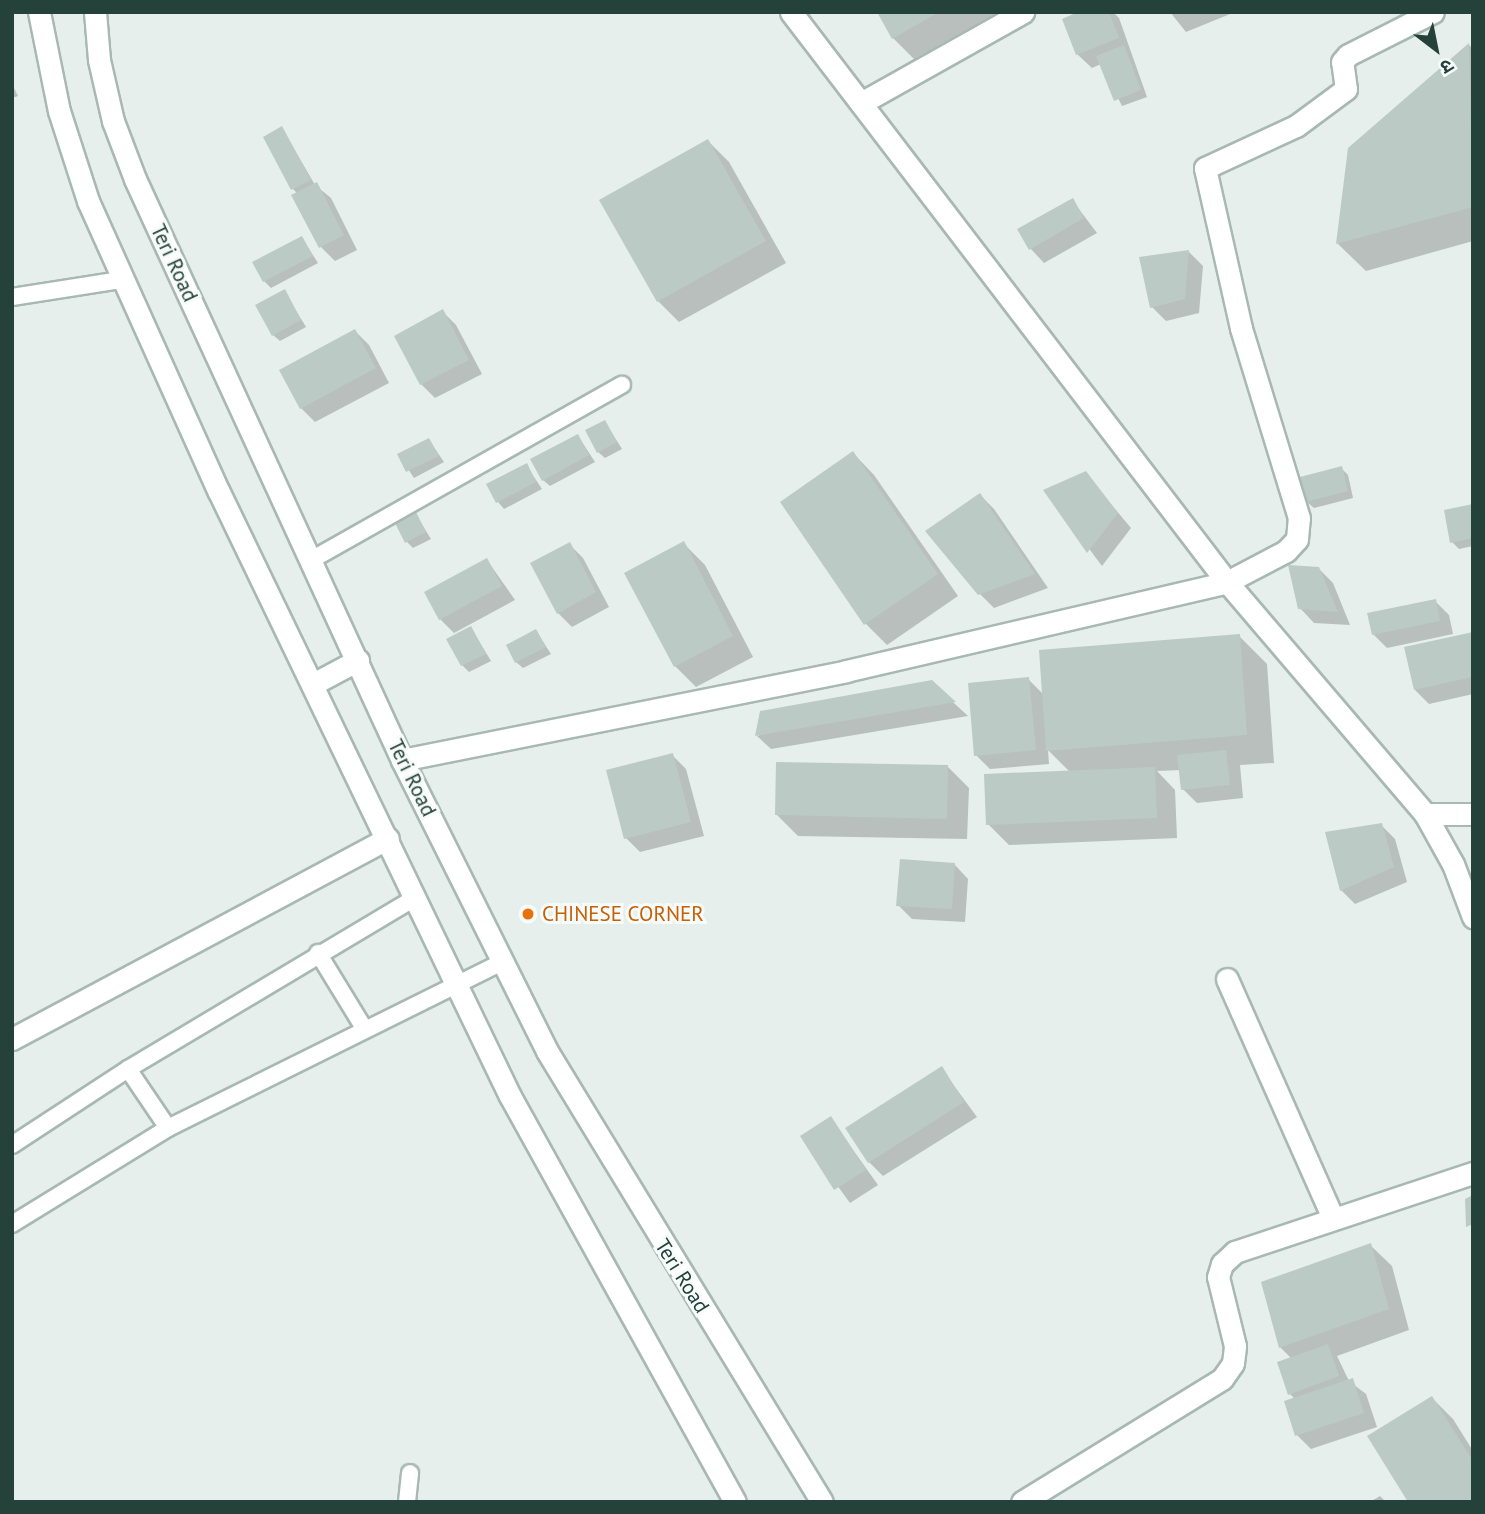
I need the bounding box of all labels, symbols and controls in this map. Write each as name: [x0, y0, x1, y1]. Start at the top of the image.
north arrow: [1401, 14, 1471, 84]
text: उ: [1436, 54, 1458, 80]
street label: Teri Road: [145, 220, 203, 306]
street label: Teri Road: [383, 735, 441, 821]
place label: CHINESE CORNER: [542, 901, 704, 927]
marker: CHINESE CORNER: [520, 906, 536, 922]
street label: Teri Road: [649, 1234, 715, 1318]

